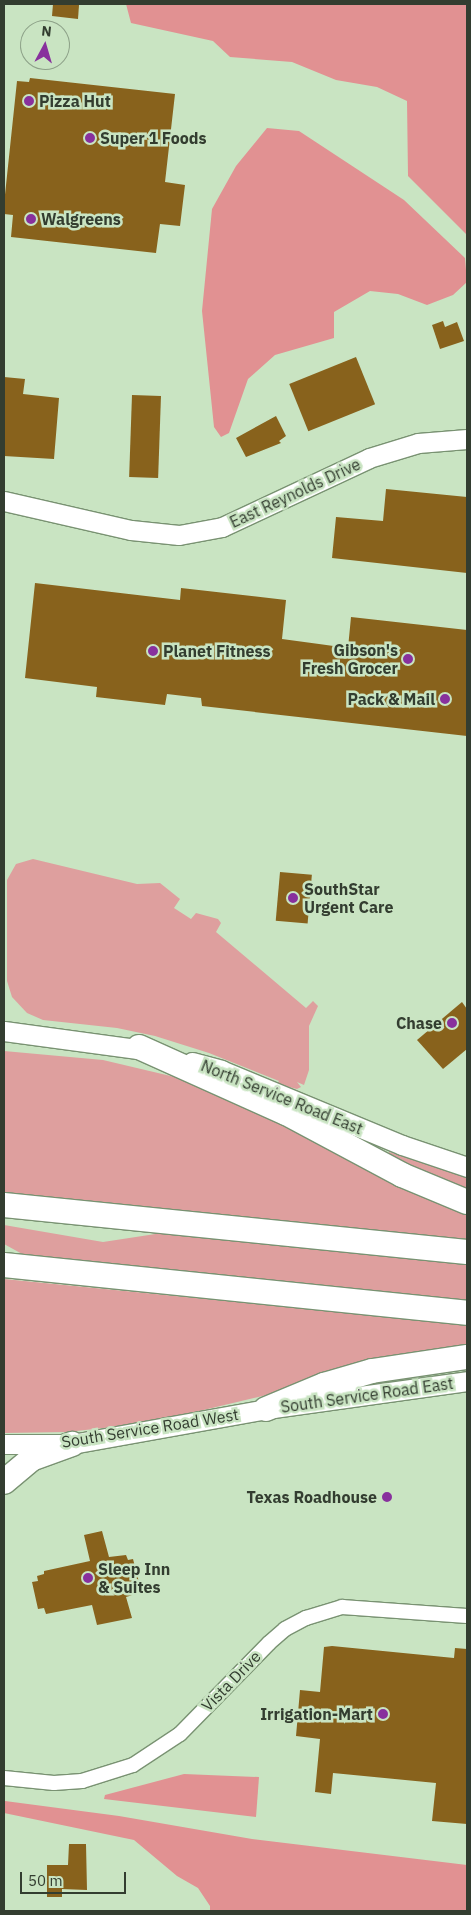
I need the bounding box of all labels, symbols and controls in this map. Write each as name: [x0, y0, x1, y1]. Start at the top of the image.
north arrow: [20, 20, 70, 70]
text: N: [40, 22, 52, 41]
place label: Pizza Hut: [39, 91, 111, 111]
marker: Pizza Hut: [23, 95, 35, 107]
place label: Super 1 Foods: [100, 128, 207, 148]
marker: Super 1 Foods: [84, 132, 96, 144]
place label: Walgreens: [41, 209, 121, 229]
marker: Walgreens: [25, 213, 37, 225]
street label: East Reynolds Drive: [227, 454, 363, 532]
place label: Gibson's Fresh Grocer: [302, 640, 398, 678]
place label: Planet Fitness: [163, 641, 270, 661]
marker: Planet Fitness: [147, 645, 159, 657]
marker: Gibson's Fresh Grocer: [402, 653, 414, 665]
place label: Pack & Mail: [347, 689, 435, 709]
marker: Pack & Mail: [439, 693, 451, 705]
place label: SouthStar Urgent Care: [304, 879, 393, 917]
marker: SouthStar Urgent Care: [286, 891, 300, 905]
place label: Chase: [396, 1013, 442, 1033]
marker: Chase: [446, 1017, 458, 1029]
street label: North Service Road East: [198, 1056, 366, 1138]
street label: South Service Road East: [279, 1373, 455, 1417]
street label: South Service Road West: [60, 1405, 240, 1451]
place label: Texas Roadhouse: [247, 1487, 377, 1507]
marker: Texas Roadhouse: [381, 1491, 393, 1503]
place label: Sleep Inn & Suites: [98, 1559, 170, 1597]
marker: Sleep Inn & Suites: [82, 1572, 94, 1584]
street label: Vista Drive: [198, 1647, 264, 1715]
place label: Irrigation-Mart: [260, 1704, 373, 1724]
marker: Irrigation-Mart: [377, 1708, 389, 1720]
scale bar: [22, 1862, 129, 1894]
text: 50 m: [28, 1871, 63, 1890]

